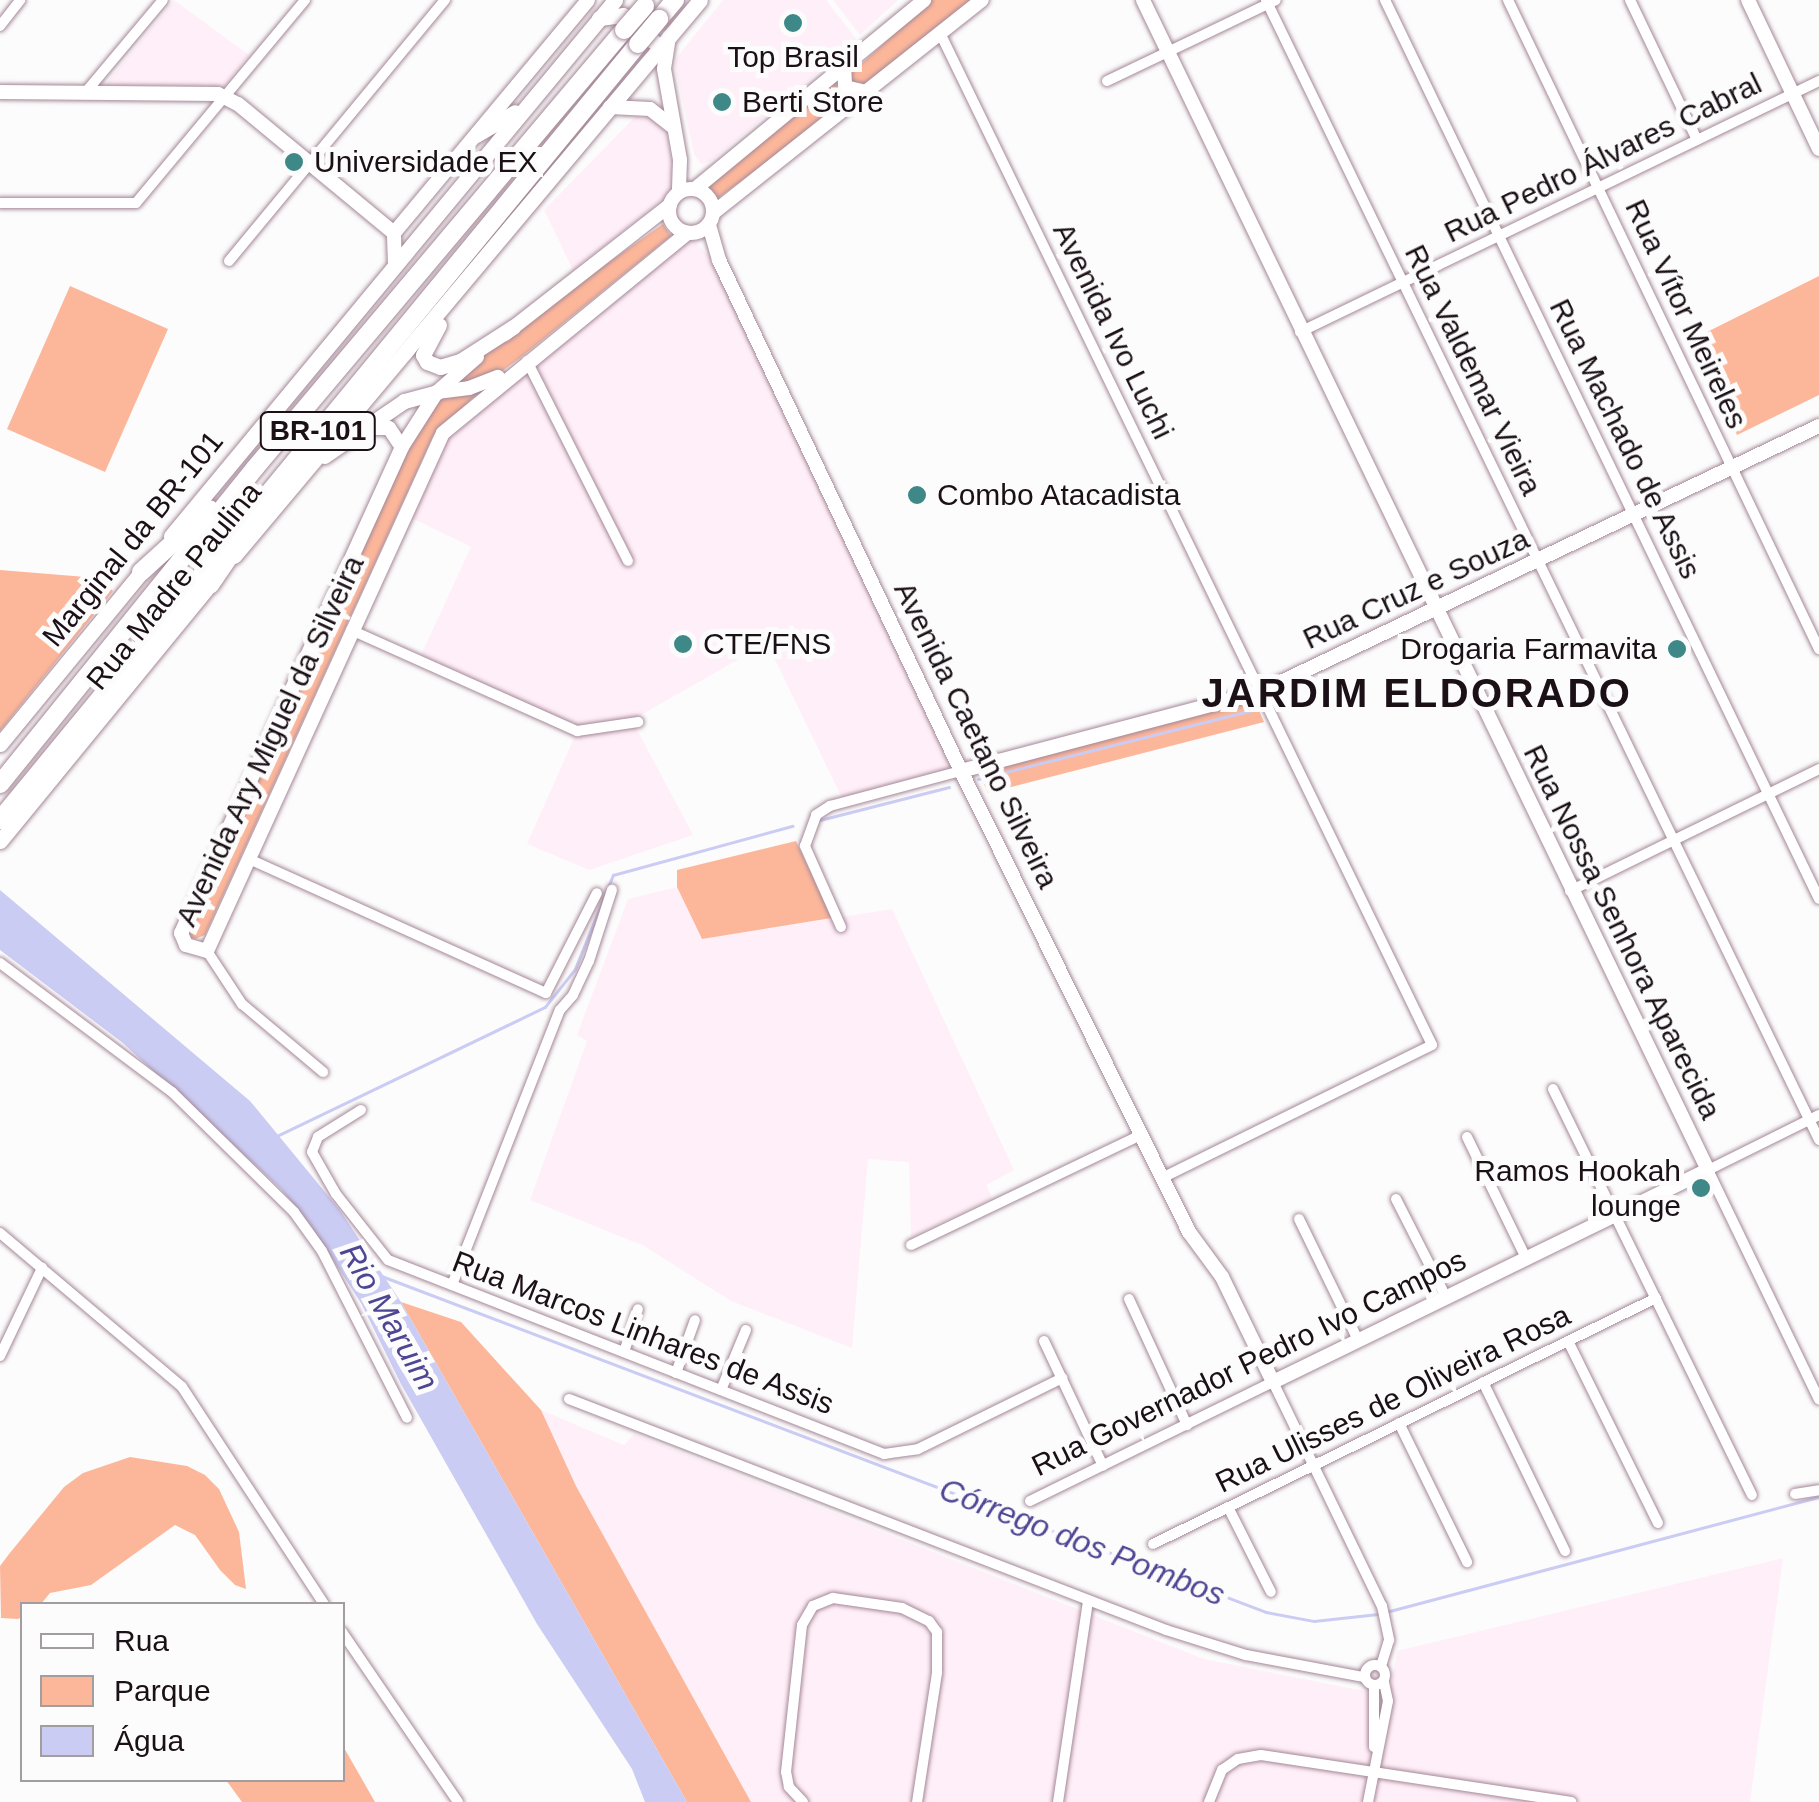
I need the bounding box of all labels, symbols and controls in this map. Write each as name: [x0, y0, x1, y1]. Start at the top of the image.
marker: Top Brasil: [782, 12, 804, 34]
place label: Top Brasil: [727, 39, 859, 75]
street label: Rua Pedro Álvares Cabral: [1438, 65, 1768, 251]
place label: Berti Store: [742, 84, 884, 120]
marker: Berti Store: [711, 91, 733, 113]
place label: Universidade EX: [314, 144, 537, 180]
marker: Universidade EX: [283, 151, 305, 173]
street label: Rua Vítor Meireles: [1617, 194, 1755, 434]
street label: Avenida Ivo Luchi: [1045, 217, 1181, 445]
street label: Rua Valdemar Vieira: [1397, 239, 1549, 501]
street label: Rua Machado de Assis: [1541, 292, 1709, 586]
road number: BR-101: [258, 408, 378, 454]
street label: Marginal da BR-101: [35, 424, 231, 654]
street label: Rua Madre Paulina: [79, 475, 269, 697]
place label: Combo Atacadista: [937, 477, 1182, 513]
marker: Combo Atacadista: [906, 484, 928, 506]
street label: Rua Cruz e Souza: [1297, 521, 1535, 657]
street label: Avenida Ary Miguel da Silveira: [168, 549, 372, 933]
street label: Avenida Caetano Silveira: [886, 576, 1066, 894]
place label: CTE/FNS: [703, 626, 831, 662]
place label: Drogaria Farmavita: [1400, 631, 1657, 667]
marker: CTE/FNS: [672, 633, 694, 655]
marker: Drogaria Farmavita: [1666, 638, 1688, 660]
district label: JARDIM ELDORADO: [1202, 669, 1632, 717]
street label: Rua Nossa Senhora Aparecida: [1515, 738, 1729, 1126]
place label: Ramos Hookah lounge: [1474, 1153, 1681, 1224]
marker: Ramos Hookah lounge: [1690, 1177, 1712, 1199]
water label: Rio Maruim: [331, 1237, 447, 1397]
street label: Rua Governador Pedro Ivo Campos: [1026, 1242, 1472, 1484]
street label: Rua Marcos Linhares de Assis: [447, 1243, 839, 1423]
street label: Rua Ulisses de Oliveira Rosa: [1210, 1297, 1576, 1501]
water label: Córrego dos Pombos: [934, 1470, 1230, 1614]
legend: [20, 1602, 345, 1782]
text: Rua: [114, 1624, 169, 1657]
text: Parque: [114, 1674, 211, 1707]
text: Água: [114, 1724, 184, 1757]

